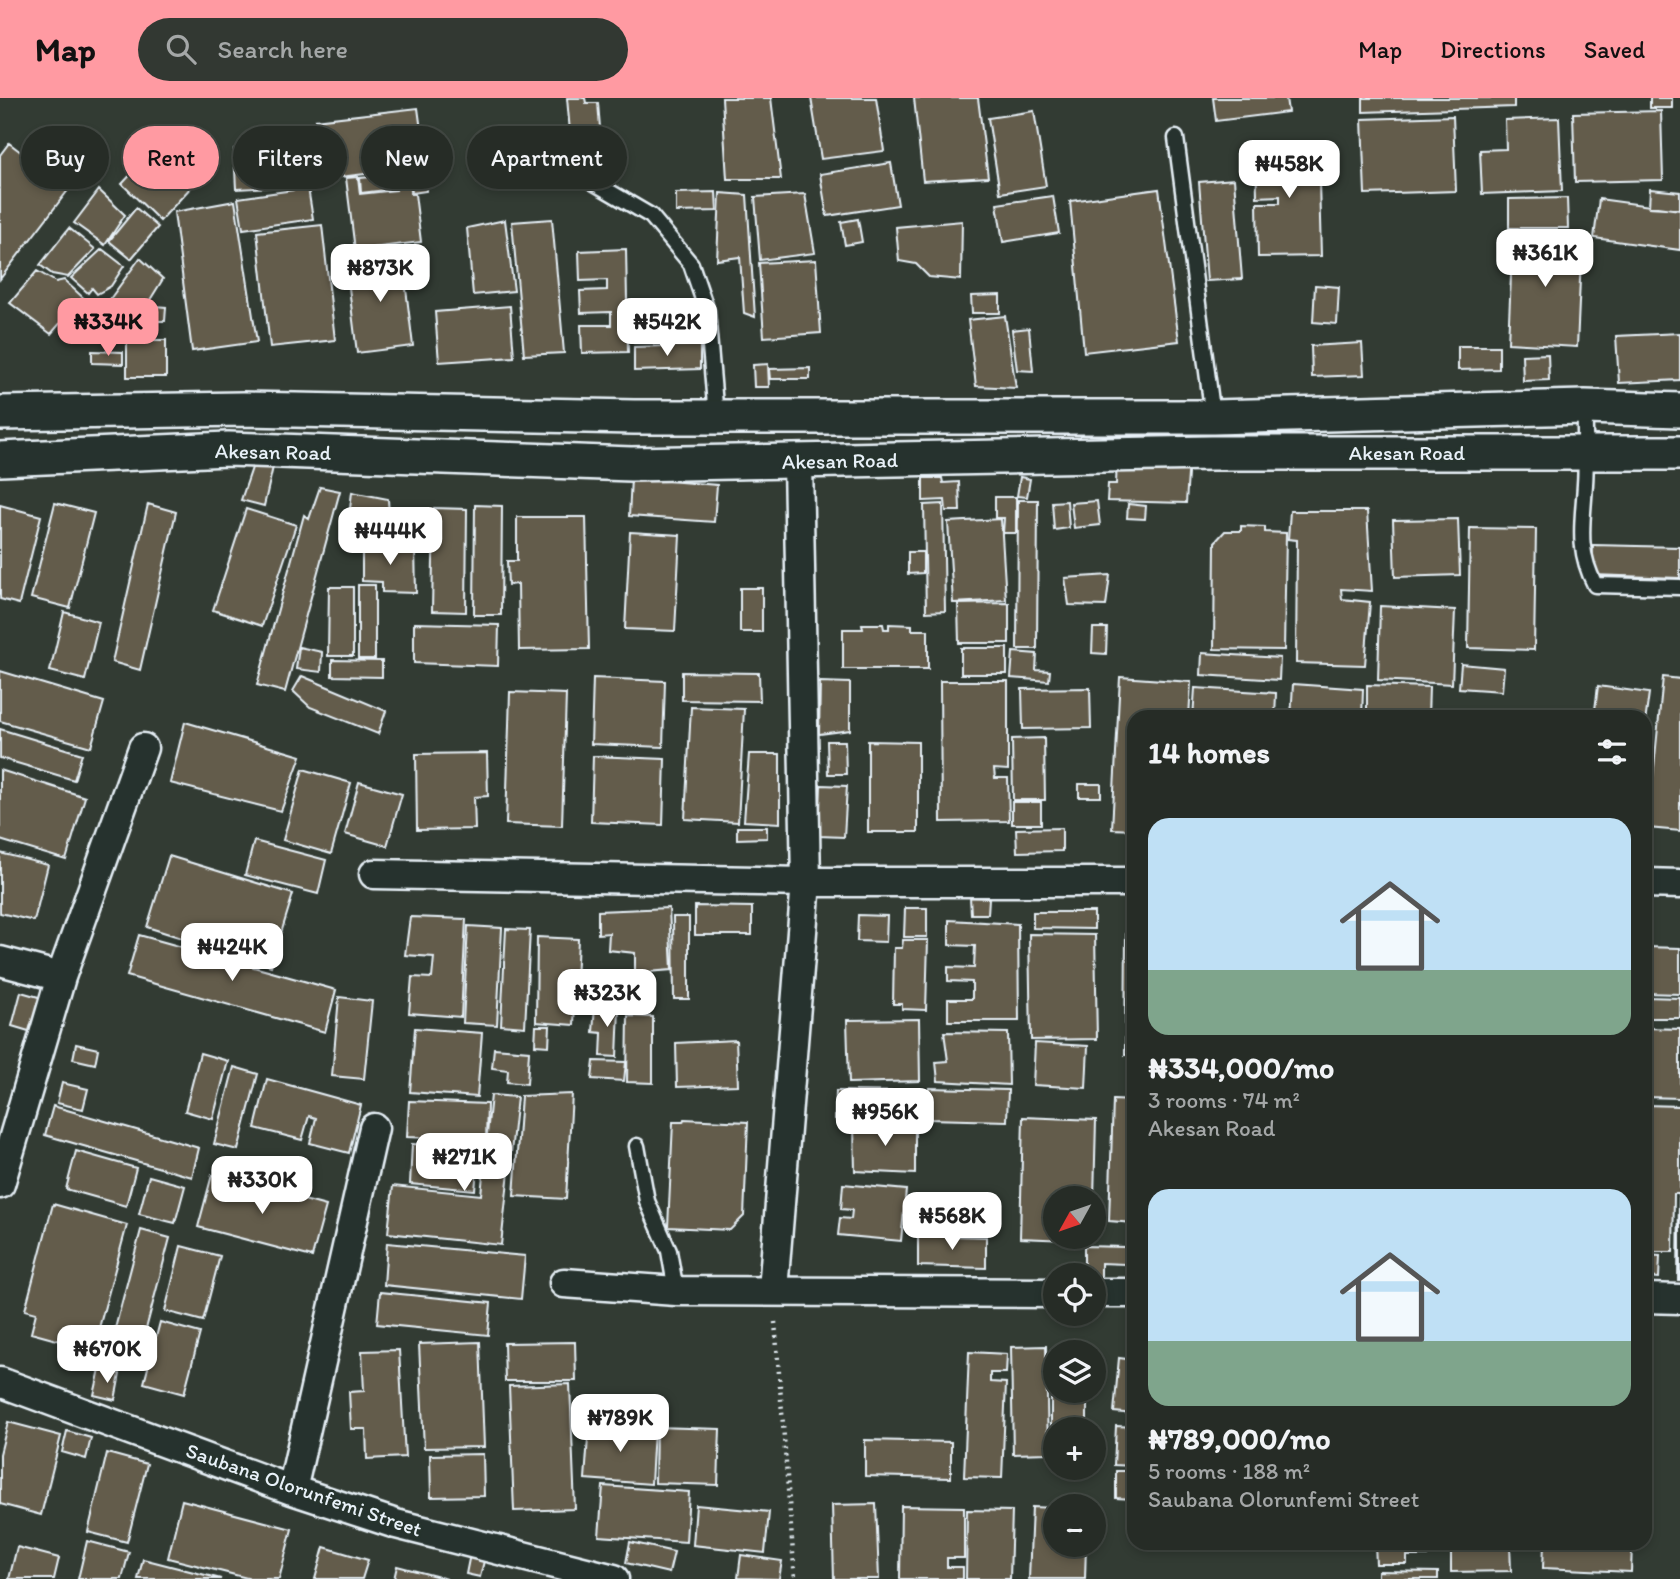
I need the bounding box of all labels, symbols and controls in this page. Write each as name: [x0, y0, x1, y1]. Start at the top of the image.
search box: [138, 18, 628, 81]
text: Map: [35, 30, 96, 69]
icon: search: [162, 30, 200, 68]
text: Search here: [218, 33, 348, 65]
text: Map: [1358, 35, 1402, 64]
text: Directions: [1440, 35, 1546, 64]
text: Saved: [1584, 35, 1645, 64]
chip: Buy: [21, 126, 109, 189]
chip: Rent: [123, 126, 219, 189]
chip: Filters: [233, 126, 347, 189]
chip: New: [361, 126, 453, 189]
chip: Apartment: [467, 126, 627, 189]
pin: ₦458K: [1240, 140, 1338, 200]
text: ₦458K: [1255, 149, 1323, 177]
pin: ₦361K: [1496, 230, 1594, 289]
text: ₦361K: [1512, 238, 1578, 266]
pin: ₦873K: [331, 244, 429, 304]
text: ₦873K: [347, 253, 413, 281]
pin: ₦334K: [59, 299, 157, 358]
pin: ₦542K: [618, 299, 716, 358]
text: ₦334K: [74, 307, 142, 335]
text: ₦542K: [633, 307, 701, 335]
street label: Akesan Road: [215, 438, 332, 465]
street label: Akesan Road: [1349, 440, 1466, 465]
street label: Akesan Road: [782, 447, 899, 474]
pin: ₦444K: [341, 508, 439, 567]
text: ₦444K: [354, 516, 426, 544]
icon: filters: [1593, 733, 1631, 771]
text: 14 homes: [1148, 734, 1270, 771]
icon: home: [1327, 863, 1453, 989]
pin: ₦424K: [183, 924, 281, 983]
text: ₦424K: [197, 932, 267, 960]
pin: ₦323K: [558, 970, 656, 1029]
text: ₦323K: [573, 978, 641, 1006]
text: ₦334,000/mo: [1148, 1049, 1334, 1086]
text: 3 rooms · 74 m²: [1148, 1086, 1300, 1114]
pin: ₦956K: [836, 1088, 934, 1148]
text: ₦956K: [852, 1097, 918, 1125]
text: Akesan Road: [1148, 1114, 1275, 1142]
pin: ₦271K: [415, 1134, 513, 1193]
text: ₦271K: [432, 1142, 496, 1170]
pin: ₦330K: [213, 1156, 311, 1216]
text: ₦330K: [227, 1165, 297, 1193]
north arrow: [1043, 1186, 1106, 1250]
map controls: [1043, 1186, 1106, 1557]
pin: ₦568K: [903, 1192, 1001, 1252]
text: ₦568K: [919, 1201, 985, 1229]
icon: home: [1327, 1234, 1453, 1360]
button: locate: [1043, 1263, 1106, 1326]
pin: ₦670K: [58, 1326, 156, 1385]
text: ₦670K: [73, 1334, 141, 1362]
button: layers: [1043, 1340, 1106, 1403]
pin: ₦789K: [571, 1394, 669, 1454]
text: ₦789K: [587, 1403, 653, 1431]
button: +: [1043, 1417, 1106, 1480]
text: ₦789,000/mo: [1148, 1420, 1331, 1457]
street label: Saubana Olorunfemi Street: [183, 1437, 425, 1542]
text: 5 rooms · 188 m²: [1148, 1457, 1310, 1485]
text: Saubana Olorunfemi Street: [1148, 1485, 1419, 1513]
button: −: [1043, 1494, 1106, 1557]

